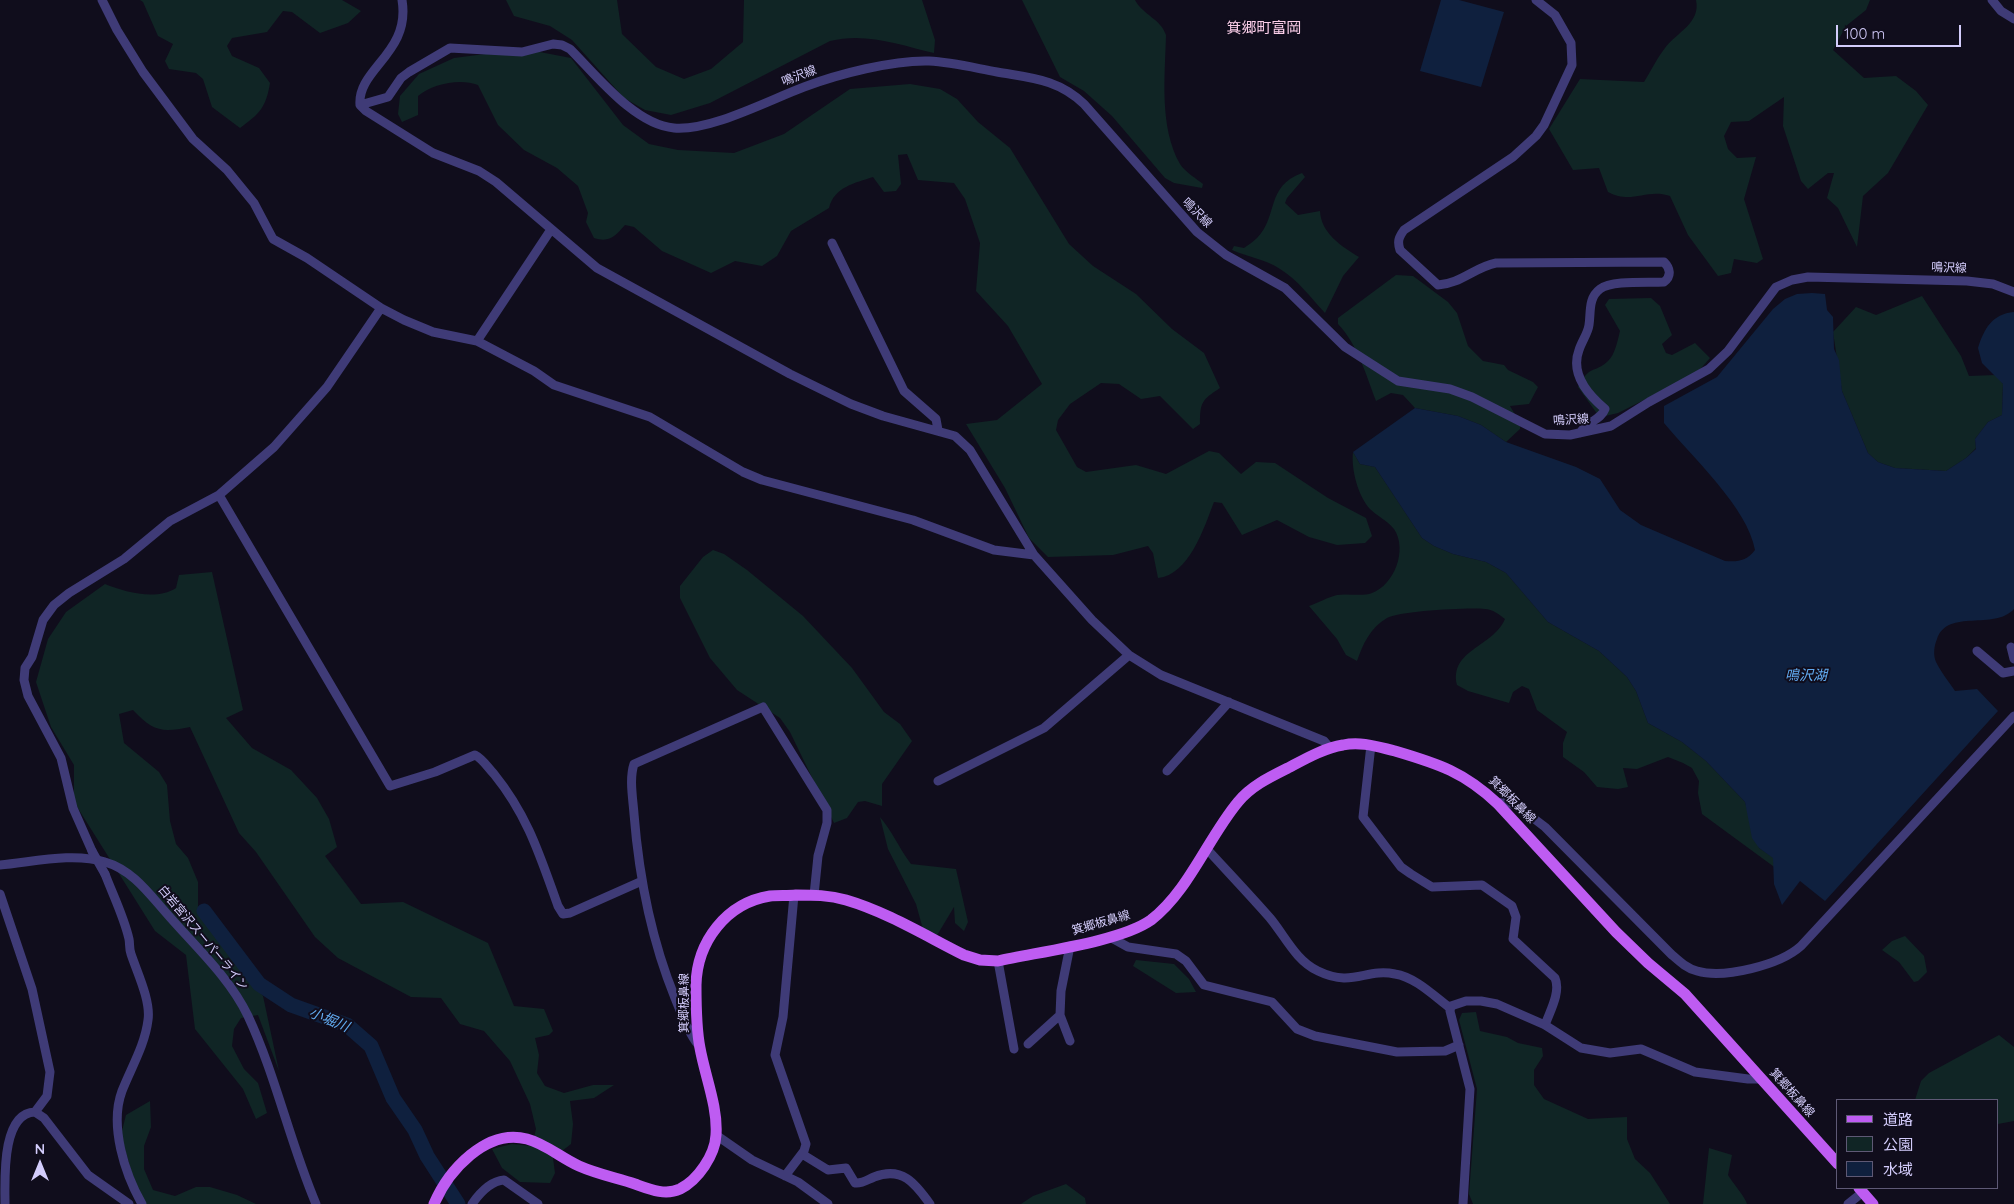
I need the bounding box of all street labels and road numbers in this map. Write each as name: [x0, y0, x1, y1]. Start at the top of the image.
street label: 鳴沢線: [780, 63, 818, 89]
street label: 鳴沢線: [1179, 195, 1215, 231]
street label: 鳴沢線: [1931, 260, 1967, 276]
street label: 鳴沢線: [1553, 412, 1589, 428]
street label: 箕郷板鼻線: [1486, 774, 1538, 826]
street label: 白岩宮沢スーパーライン: [155, 883, 251, 993]
street label: 箕郷板鼻線: [1070, 908, 1132, 938]
street label: 箕郷板鼻線: [677, 973, 691, 1033]
street label: 箕郷板鼻線: [1767, 1066, 1817, 1120]

